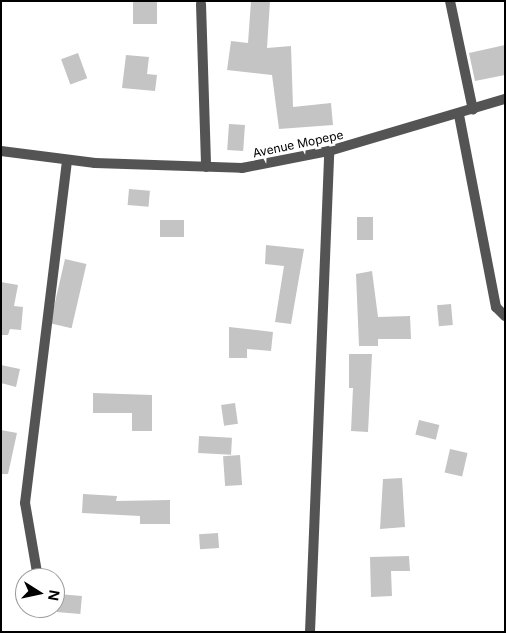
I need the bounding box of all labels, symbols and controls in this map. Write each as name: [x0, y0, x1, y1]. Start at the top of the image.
street label: Avenue Mopepe: [251, 127, 345, 161]
north arrow: [15, 568, 65, 618]
text: N: [45, 589, 64, 602]

